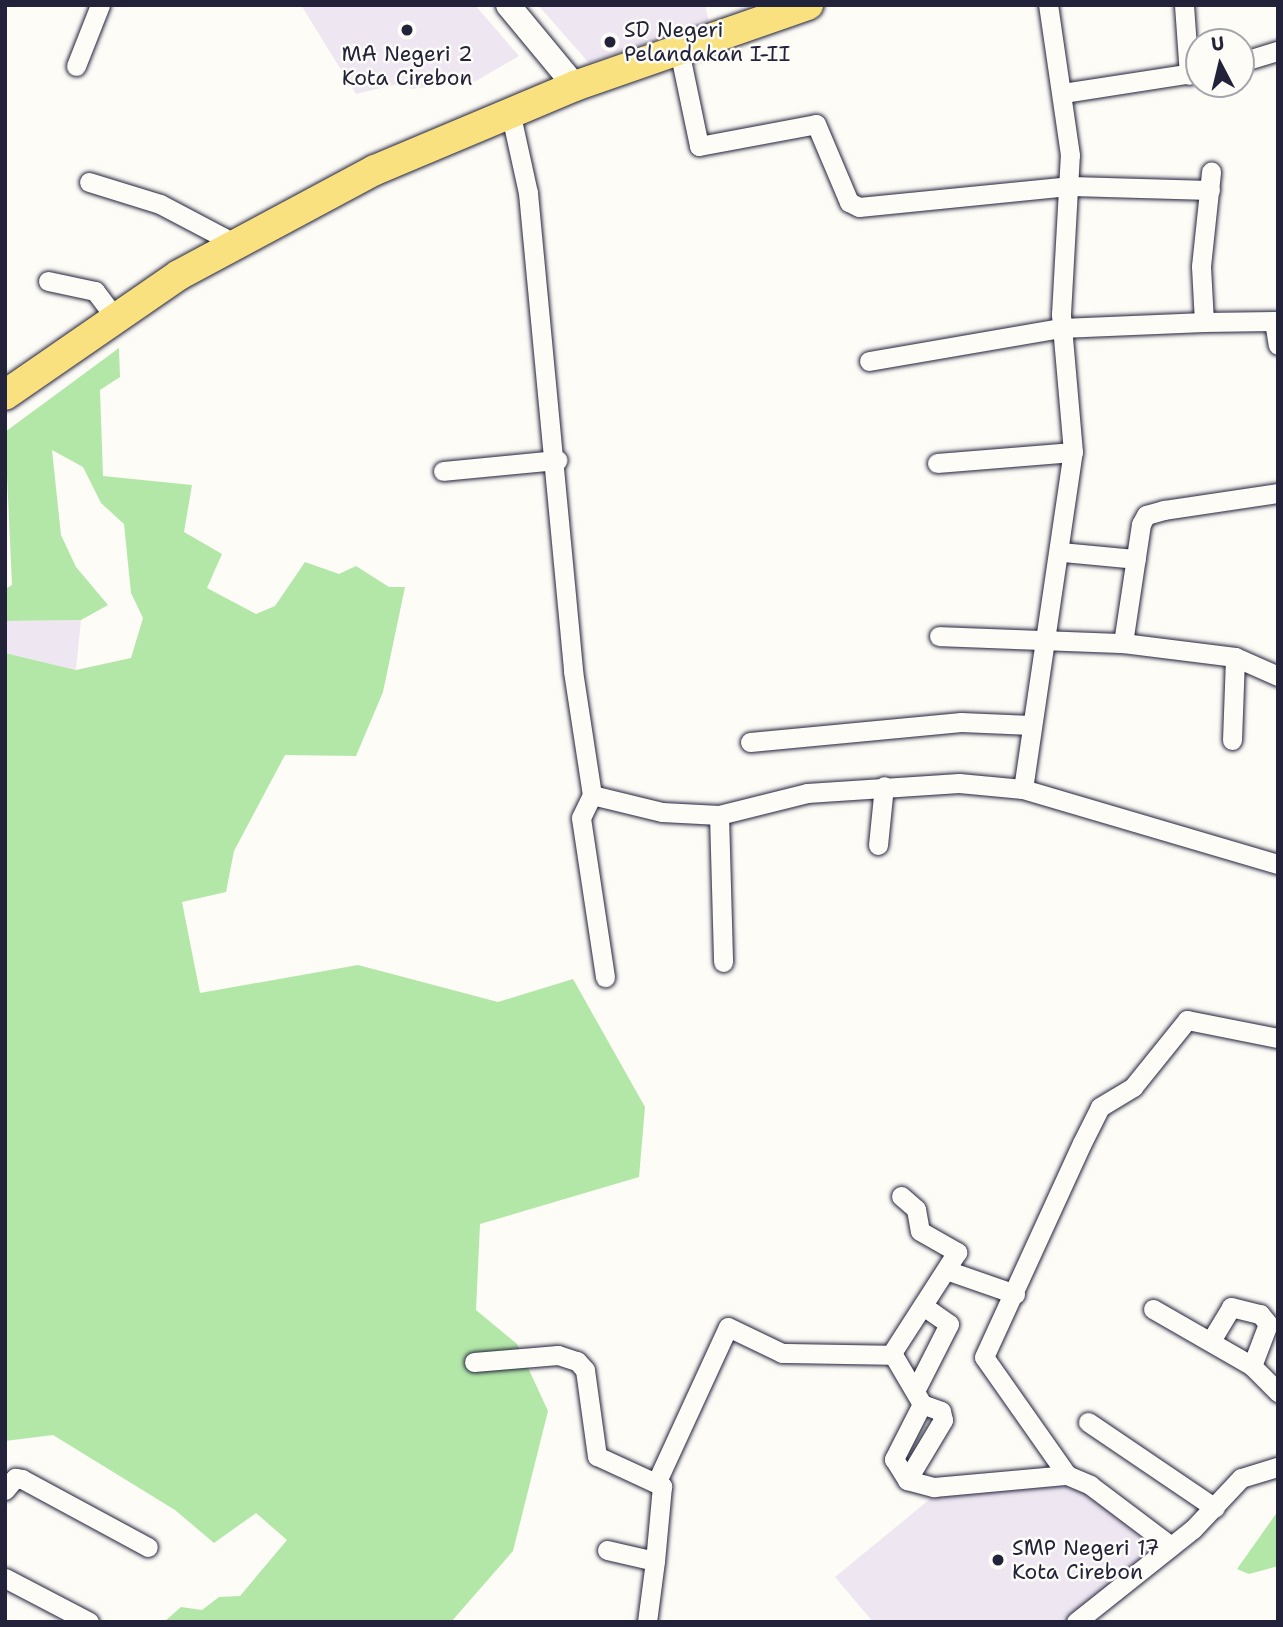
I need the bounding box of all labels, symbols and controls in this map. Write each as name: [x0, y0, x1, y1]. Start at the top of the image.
place label: SD Negeri Pelandakan I-II: [624, 17, 790, 67]
marker: MA Negeri 2 Kota Cirebon: [399, 22, 415, 38]
north arrow: [1185, 28, 1255, 98]
text: U: [1210, 30, 1226, 57]
marker: SD Negeri Pelandakan I-II: [602, 34, 618, 50]
place label: MA Negeri 2 Kota Cirebon: [341, 41, 473, 91]
place label: SMP Negeri 17 Kota Cirebon: [1012, 1535, 1159, 1585]
marker: SMP Negeri 17 Kota Cirebon: [990, 1552, 1006, 1568]

